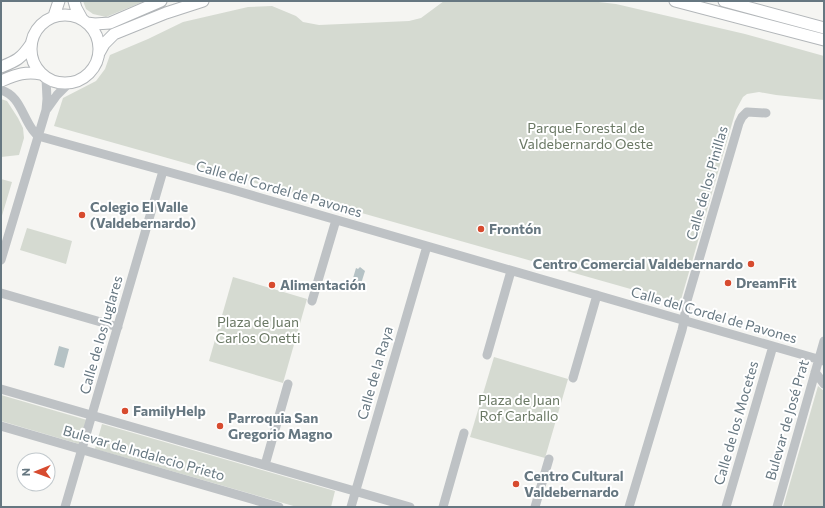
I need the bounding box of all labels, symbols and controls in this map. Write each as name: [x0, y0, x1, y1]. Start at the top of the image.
park label: Parque Forestal de Valdebernardo Oeste: [519, 119, 653, 152]
street label: Calle de los Pinillas: [682, 124, 731, 242]
street label: Calle del Cordel de Pavones: [194, 157, 364, 220]
place label: Colegio El Valle (Valdebernardo): [90, 198, 196, 231]
marker: Colegio El Valle (Valdebernardo): [77, 210, 87, 220]
place label: Frontón: [489, 220, 541, 237]
marker: Frontón: [476, 224, 486, 234]
place label: Centro Comercial Valdebernardo: [533, 255, 743, 272]
marker: Centro Comercial Valdebernardo: [746, 259, 756, 269]
street label: Calle de los Juglares: [75, 274, 126, 396]
place label: DreamFit: [736, 274, 797, 291]
place label: Alimentación: [280, 276, 366, 293]
marker: DreamFit: [723, 278, 733, 288]
marker: Alimentación: [267, 280, 277, 290]
street label: Calle del Cordel de Pavones: [629, 283, 799, 346]
park label: Plaza de Juan Carlos Onetti: [215, 313, 301, 346]
street label: Calle de la Raya: [353, 324, 396, 422]
street label: Bulevar de José Prat: [761, 357, 812, 482]
street label: Calle de los Mocetes: [710, 359, 761, 487]
park label: Plaza de Juan Rof Carballo: [478, 391, 560, 424]
place label: FamilyHelp: [133, 402, 206, 419]
marker: FamilyHelp: [120, 406, 130, 416]
place label: Parroquia San Gregorio Magno: [228, 409, 333, 442]
street label: Bulevar de Indalecio Prieto: [61, 421, 227, 484]
marker: Parroquia San Gregorio Magno: [215, 421, 225, 431]
north arrow: [16, 452, 56, 492]
place label: Centro Cultural Valdebernardo: [524, 467, 624, 500]
text: N: [19, 468, 32, 476]
marker: Centro Cultural Valdebernardo: [511, 479, 521, 489]

